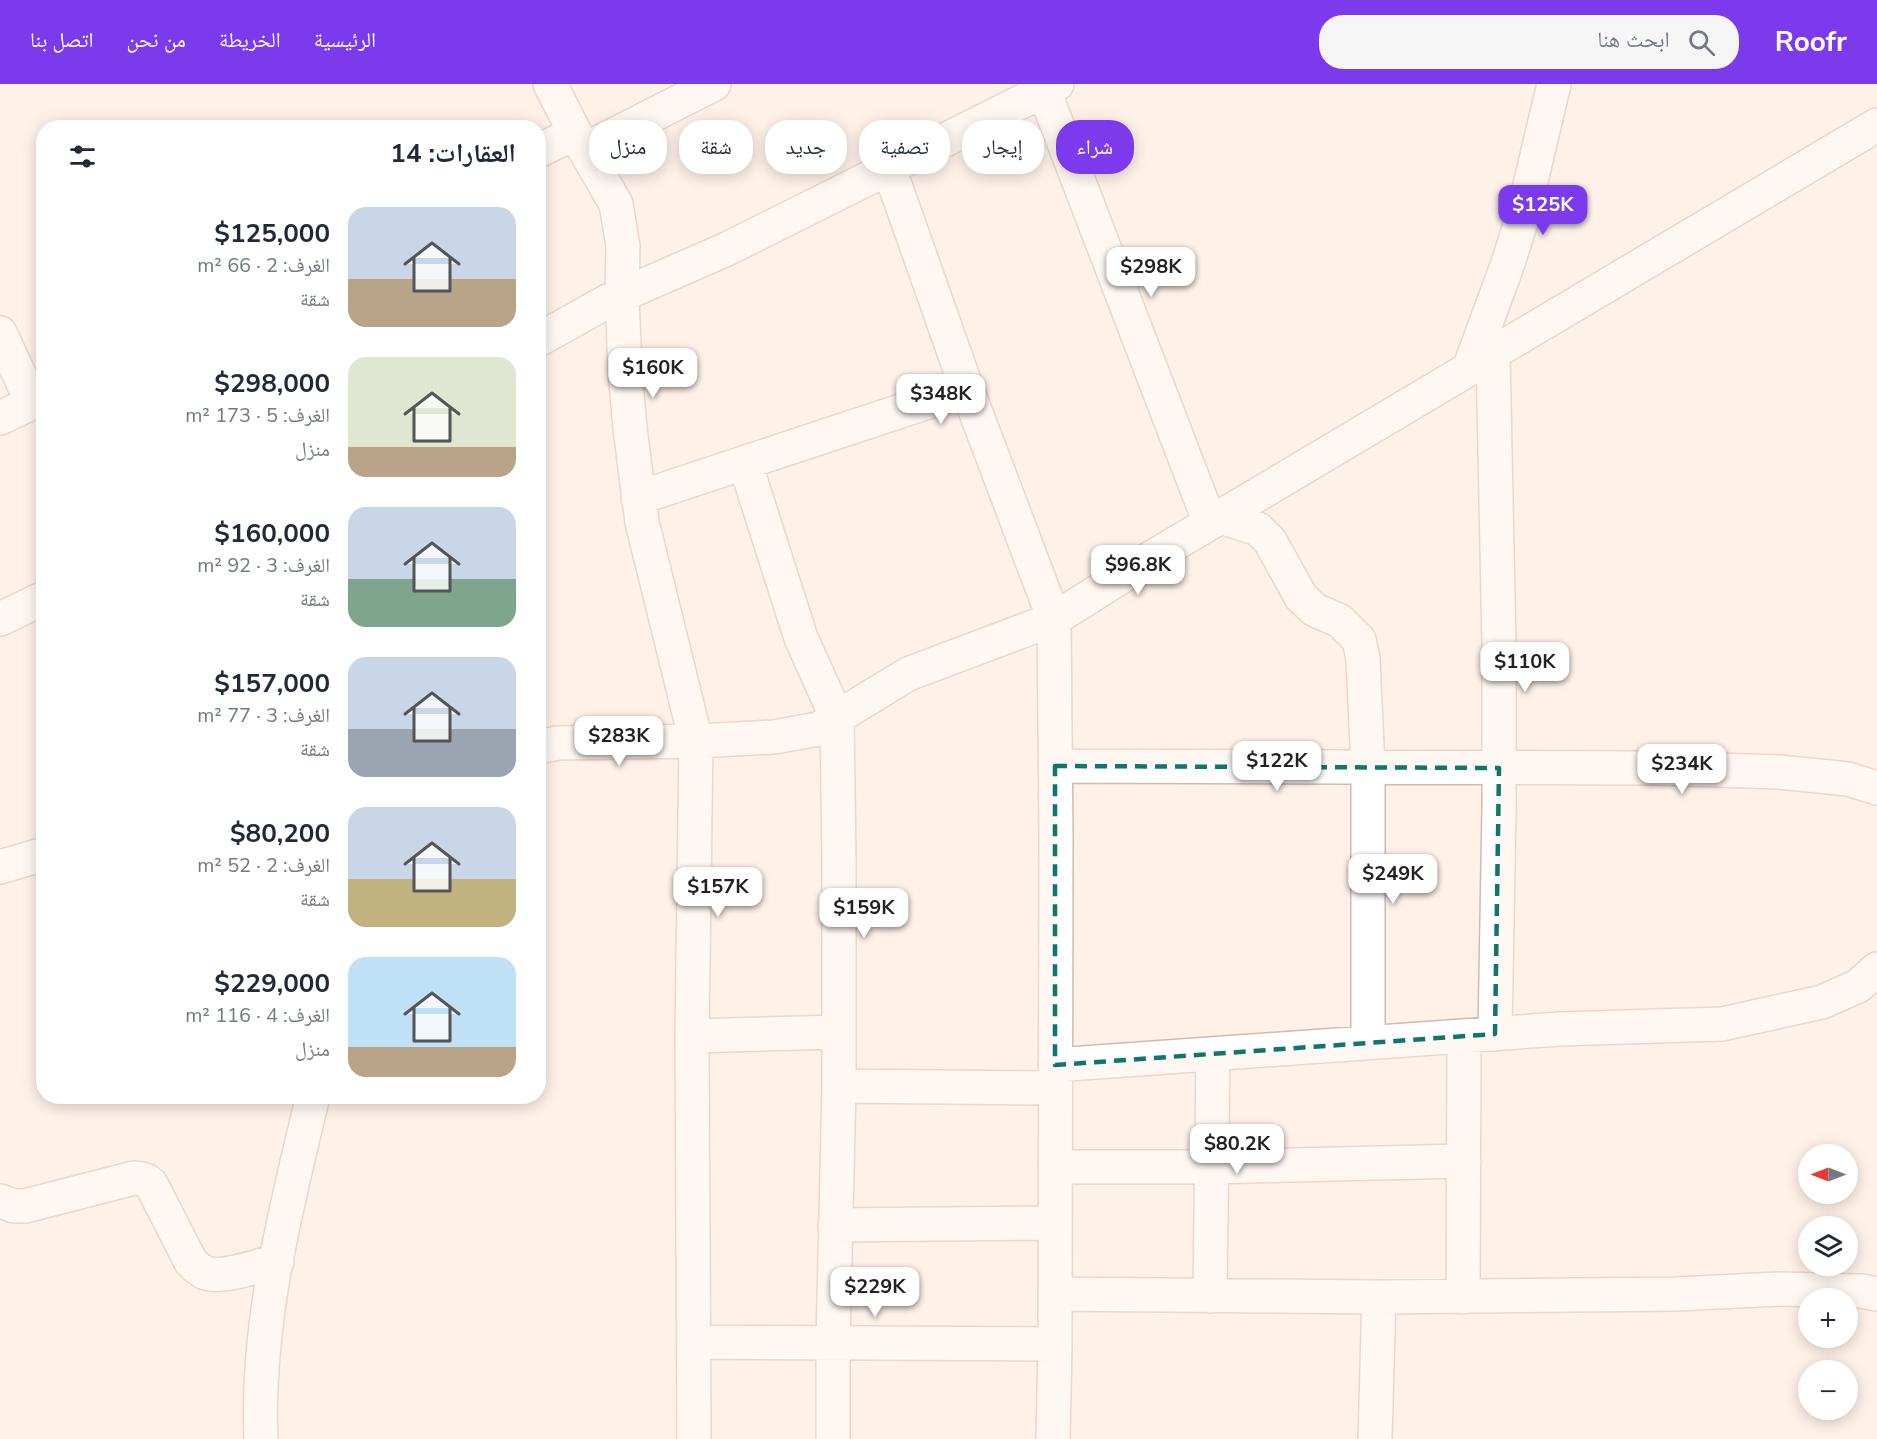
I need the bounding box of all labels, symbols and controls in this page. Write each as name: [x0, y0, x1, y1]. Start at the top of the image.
search box: [1319, 15, 1739, 69]
text: Roofr: [1775, 23, 1847, 61]
text: ابحث هنا: [1597, 25, 1670, 55]
text: اتصل بنا: [30, 26, 94, 54]
text: من نحن: [127, 26, 186, 54]
text: الخريطة: [219, 26, 281, 54]
text: الرئيسية: [314, 26, 376, 54]
icon: search: [1685, 26, 1718, 59]
chip: منزل: [589, 120, 667, 174]
chip: شقة: [679, 120, 753, 174]
chip: جديد: [765, 120, 847, 174]
chip: تصفية: [859, 120, 950, 174]
chip: إيجار: [962, 120, 1044, 174]
chip: شراء: [1056, 120, 1134, 174]
text: العقارات: 14: [390, 136, 516, 171]
icon: filters: [66, 140, 99, 173]
pin: $125K: [1501, 185, 1585, 236]
text: $125K: [1512, 191, 1574, 218]
text: $125,000: [214, 216, 330, 251]
icon: home: [396, 231, 468, 303]
pin: $298K: [1109, 247, 1193, 298]
text: الغرف: 2 · 66 m²: [197, 252, 330, 279]
text: $298K: [1120, 253, 1182, 280]
text: شقة: [300, 286, 330, 313]
pin: $160K: [611, 348, 695, 399]
text: $160K: [622, 354, 684, 381]
text: $298,000: [214, 366, 330, 401]
pin: $348K: [899, 374, 983, 425]
text: $348K: [910, 380, 972, 407]
icon: home: [396, 381, 468, 453]
text: الغرف: 5 · 173 m²: [185, 402, 330, 429]
text: منزل: [295, 436, 330, 463]
text: $160,000: [214, 516, 330, 551]
icon: home: [396, 531, 468, 603]
pin: $96.8K: [1089, 545, 1187, 596]
text: $96.8K: [1105, 551, 1171, 578]
text: الغرف: 3 · 92 m²: [197, 552, 330, 579]
text: شقة: [300, 586, 330, 613]
pin: $110K: [1483, 642, 1567, 693]
text: $110K: [1494, 648, 1556, 675]
text: $157,000: [214, 666, 330, 701]
icon: home: [396, 681, 468, 753]
text: الغرف: 3 · 77 m²: [197, 702, 330, 729]
pin: $283K: [577, 716, 661, 767]
text: $283K: [588, 722, 650, 749]
text: شقة: [300, 736, 330, 763]
pin: $122K: [1235, 741, 1319, 792]
pin: $234K: [1640, 744, 1724, 795]
text: $122K: [1246, 747, 1308, 774]
text: $234K: [1651, 750, 1713, 777]
text: $80,200: [230, 816, 330, 851]
icon: home: [396, 831, 468, 903]
text: الغرف: 2 · 52 m²: [197, 852, 330, 879]
pin: $249K: [1351, 854, 1435, 905]
text: $249K: [1362, 860, 1424, 887]
pin: $157K: [676, 867, 760, 918]
text: $157K: [687, 873, 749, 900]
text: شقة: [300, 886, 330, 913]
pin: $159K: [822, 888, 906, 939]
text: $159K: [833, 894, 895, 921]
text: $229,000: [214, 966, 330, 1001]
icon: home: [396, 981, 468, 1053]
text: الغرف: 4 · 116 m²: [185, 1002, 330, 1029]
text: منزل: [295, 1036, 330, 1063]
pin: $80.2K: [1188, 1124, 1286, 1175]
text: $80.2K: [1204, 1130, 1270, 1157]
north arrow: [1798, 1144, 1858, 1204]
map controls: [1798, 1144, 1858, 1420]
button: layers: [1798, 1216, 1858, 1276]
pin: $229K: [833, 1267, 917, 1318]
text: $229K: [844, 1273, 906, 1300]
button: +: [1798, 1288, 1858, 1348]
button: −: [1798, 1360, 1858, 1420]

